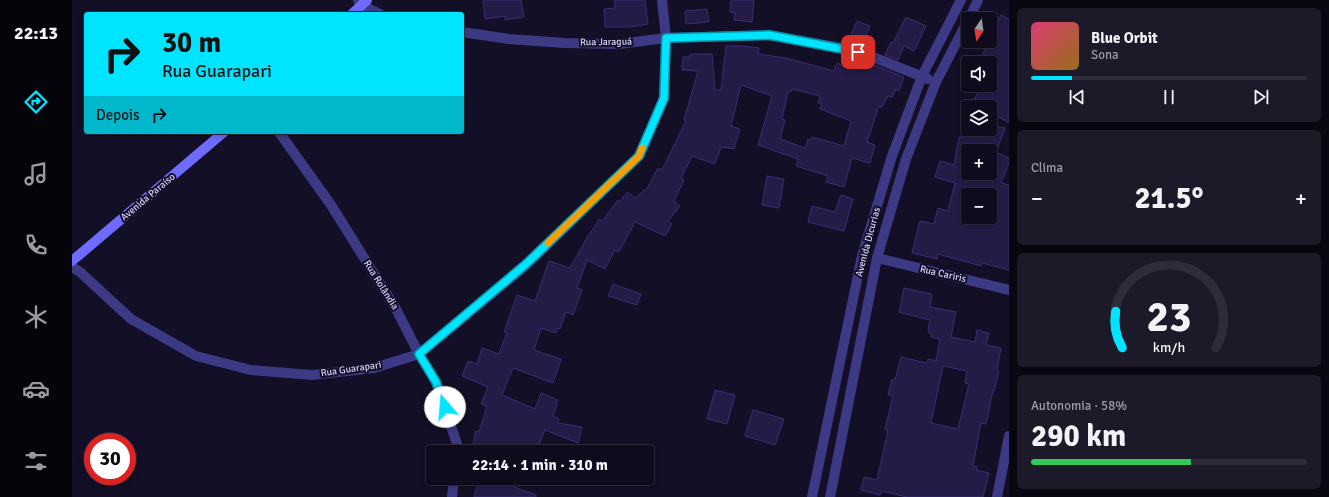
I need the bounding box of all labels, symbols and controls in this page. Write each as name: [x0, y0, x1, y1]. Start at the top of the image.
north arrow: [961, 12, 997, 48]
map controls: [961, 12, 997, 224]
text: 22:13: [14, 22, 58, 44]
text: 30 m: [162, 26, 221, 60]
icon: right: [96, 28, 148, 80]
text: Blue Orbit: [1091, 29, 1158, 47]
pin: [841, 35, 875, 69]
street label: Rua Jaraguá: [580, 36, 632, 48]
icon: arrive: [847, 41, 869, 63]
text: Sona: [1091, 47, 1119, 63]
button: sound: [961, 56, 997, 92]
text: Rua Guarapari: [162, 60, 272, 82]
icon: previous: [1066, 86, 1088, 108]
icon: pause: [1158, 86, 1180, 108]
icon: next: [1250, 86, 1272, 108]
icon: directions: [22, 88, 50, 116]
button: layers: [961, 100, 997, 136]
icon: right: [148, 104, 170, 126]
text: Depois: [96, 106, 140, 124]
button: +: [961, 144, 997, 180]
icon: music: [22, 160, 50, 188]
text: Clima: [1031, 160, 1063, 176]
street label: Avenida Paraíso: [118, 171, 178, 223]
text: 21.5°: [1134, 180, 1204, 217]
text: −: [1031, 185, 1043, 212]
text: +: [1295, 185, 1307, 212]
button: −: [961, 188, 997, 224]
street label: Avenida Dicurias: [853, 205, 883, 278]
icon: phone: [22, 231, 50, 259]
street label: Rua Rolândia: [361, 258, 401, 312]
street label: Rua Cariris: [919, 263, 968, 285]
text: 23: [1147, 291, 1191, 342]
icon: climate: [22, 303, 50, 331]
text: km/h: [1153, 338, 1185, 355]
street label: Rua Guarapari: [320, 359, 382, 379]
icon: car: [22, 375, 50, 403]
position arrow: [424, 386, 466, 428]
text: Autonomia · 58%: [1031, 398, 1127, 414]
text: 290 km: [1031, 418, 1126, 455]
speed limit sign: 30: [84, 433, 136, 485]
icon: filters: [22, 447, 50, 475]
text: 22:14 · 1 min · 310 m: [472, 456, 608, 474]

